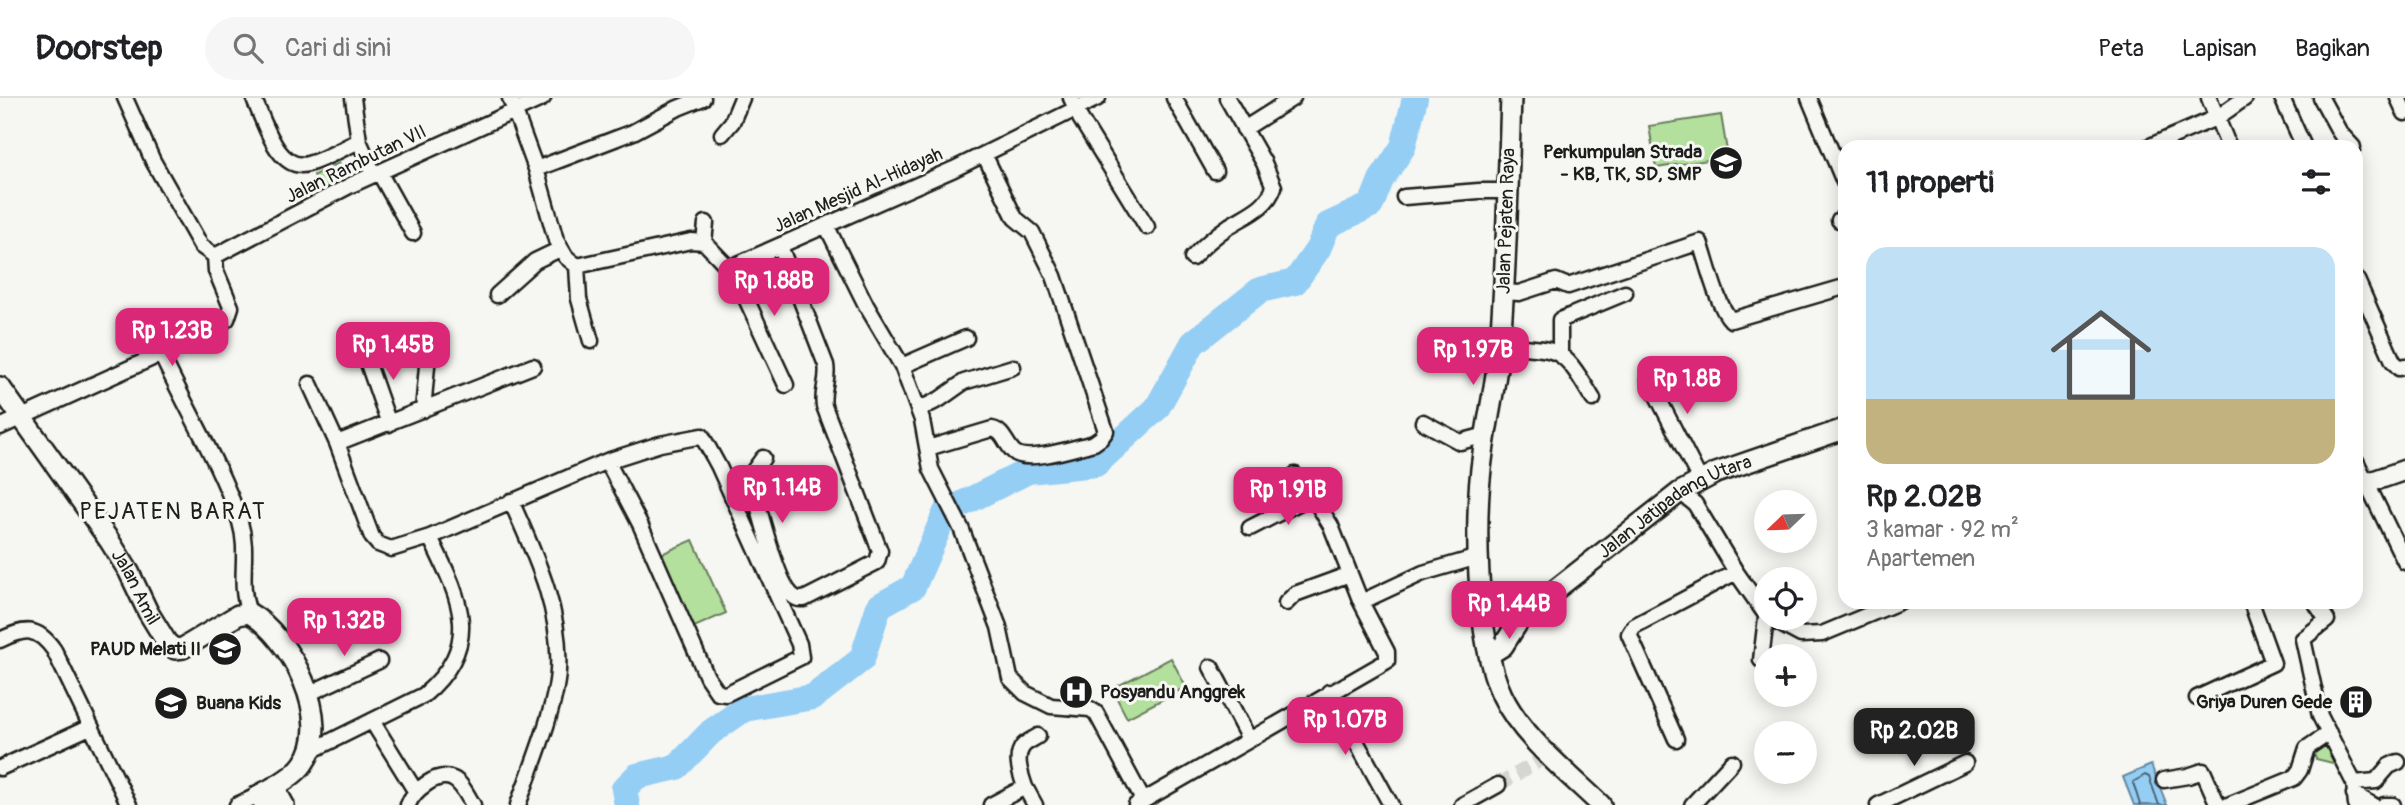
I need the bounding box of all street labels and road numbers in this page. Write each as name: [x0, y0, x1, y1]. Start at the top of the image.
street label: Jalan Rambutan VII: [281, 119, 431, 209]
street label: Jalan Mesjid Al-Hidayah: [770, 142, 946, 238]
street label: Jalan Pejaten Raya: [1491, 147, 1521, 295]
street label: Jalan Jatipadang Utara: [1593, 450, 1755, 564]
street label: Jalan Amil: [106, 545, 165, 630]

